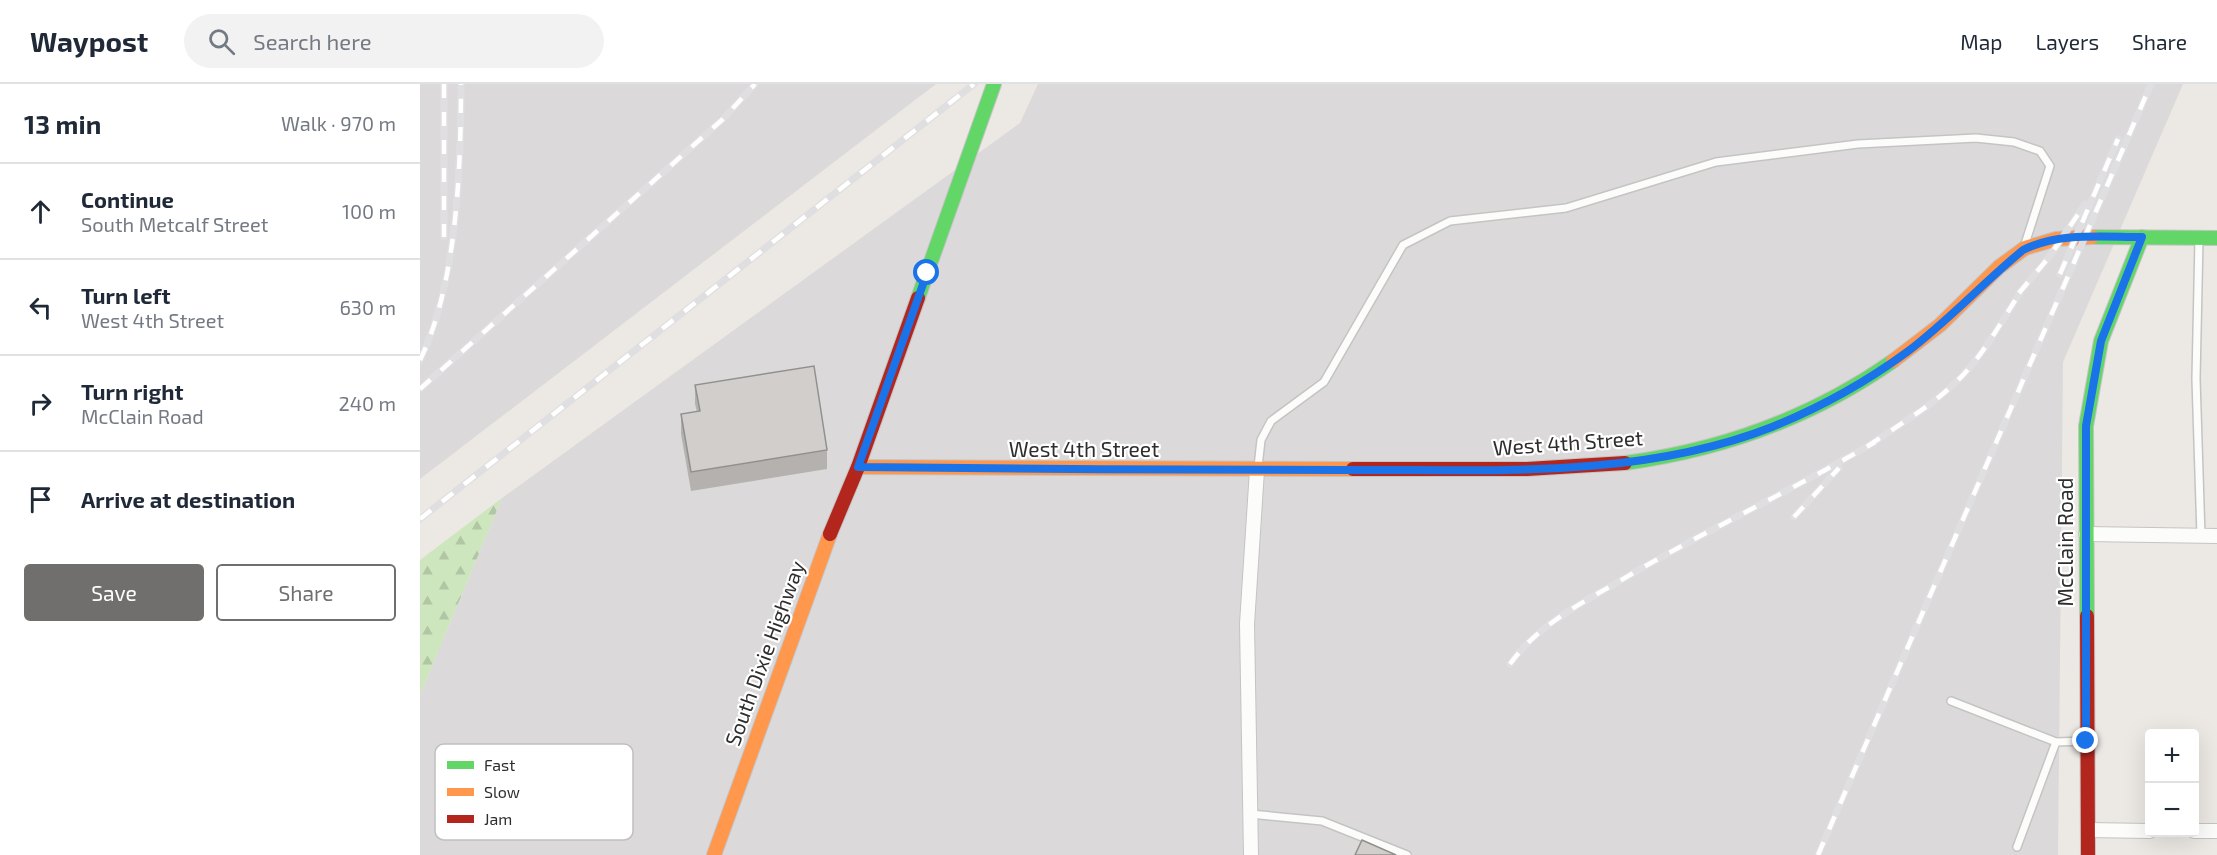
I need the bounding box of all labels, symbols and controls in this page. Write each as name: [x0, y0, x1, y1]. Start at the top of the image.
search box: [184, 14, 604, 68]
text: Waypost: [30, 24, 148, 58]
icon: search: [205, 25, 238, 58]
text: Search here: [253, 28, 372, 54]
text: Map: [1960, 29, 2002, 54]
text: Layers: [2035, 29, 2099, 54]
text: Share: [2132, 29, 2187, 54]
text: 13 min: [24, 108, 101, 139]
text: Walk · 970 m: [281, 111, 396, 135]
text: Continue: [81, 186, 174, 212]
icon: ahead: [24, 195, 57, 228]
text: 100 m: [342, 199, 396, 223]
text: South Metcalf Street: [81, 212, 268, 236]
route start: [913, 259, 939, 285]
text: Turn left: [81, 282, 170, 308]
icon: left: [24, 291, 57, 324]
text: 630 m: [339, 295, 396, 319]
text: West 4th Street: [81, 308, 224, 332]
text: Turn right: [81, 378, 183, 404]
icon: right: [24, 387, 57, 420]
text: 240 m: [338, 391, 396, 415]
text: McClain Road: [81, 404, 204, 428]
street label: West 4th Street: [1492, 424, 1644, 460]
street label: West 4th Street: [1009, 436, 1159, 461]
street label: McClain Road: [2052, 478, 2077, 606]
icon: arrive: [24, 483, 57, 516]
text: Arrive at destination: [81, 486, 295, 512]
street label: South Dixie Highway: [719, 557, 809, 749]
button: Save: [24, 564, 204, 621]
button: Share: [216, 564, 396, 621]
route end: [2072, 727, 2098, 753]
map controls: [2145, 729, 2199, 837]
button: +: [2145, 729, 2199, 783]
legend: [435, 744, 633, 840]
text: Fast: [484, 755, 515, 774]
text: Slow: [484, 782, 520, 801]
button: −: [2145, 783, 2199, 837]
text: Jam: [484, 809, 512, 828]

